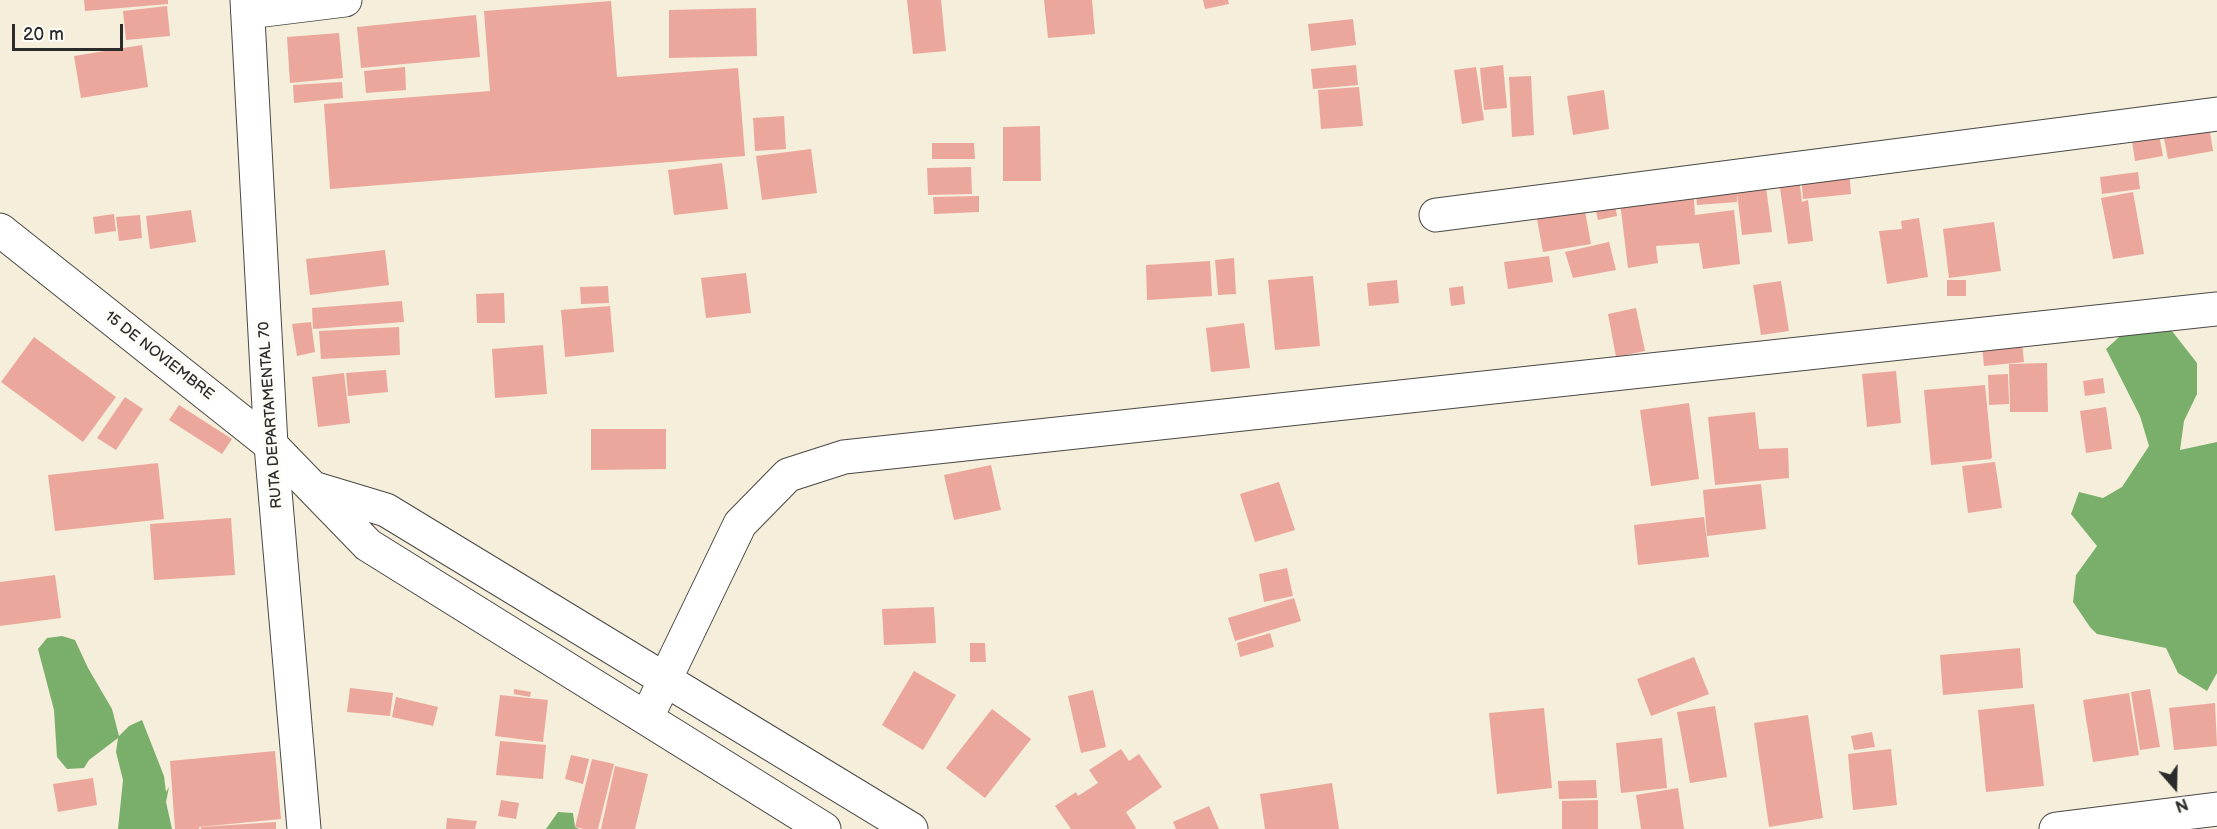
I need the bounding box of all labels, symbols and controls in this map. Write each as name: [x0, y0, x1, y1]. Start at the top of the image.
scale bar: [15, 12, 126, 50]
text: 20 m: [23, 24, 64, 45]
street label: 15 DE NOVIEMBRE: [101, 308, 217, 404]
street label: RUTA DEPARTAMENTAL 70: [255, 321, 287, 509]
north arrow: [2145, 757, 2205, 817]
text: N: [2172, 793, 2190, 815]

